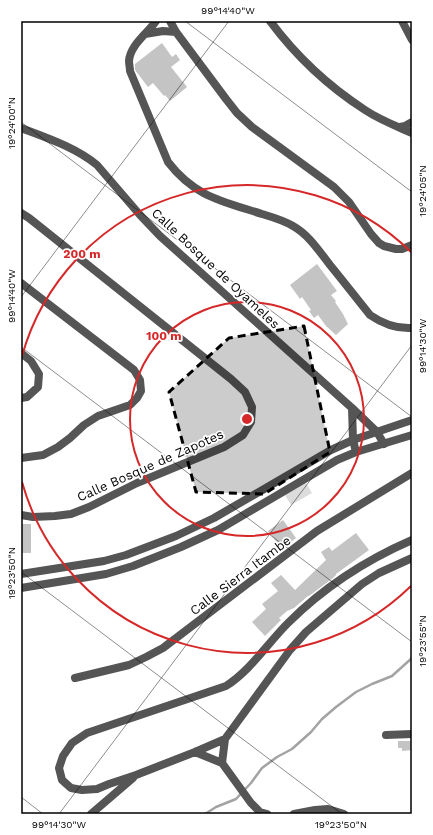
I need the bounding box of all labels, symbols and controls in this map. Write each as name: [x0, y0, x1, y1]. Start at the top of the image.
text: 99°14'40"W: [201, 5, 255, 16]
text: 19°24'00"N: [6, 97, 17, 149]
text: 19°24'05"N: [417, 165, 428, 217]
street label: Calle Bosque de Oyameles: [149, 205, 283, 332]
text: 200 m: [63, 247, 101, 261]
text: 99°14'40"W: [6, 269, 17, 323]
text: 99°14'30"W: [417, 318, 428, 373]
text: 100 m: [146, 329, 182, 343]
centre of rings: [240, 412, 254, 426]
street label: Calle Bosque de Zapotes: [75, 426, 226, 505]
street label: Calle Sierra Itambe: [187, 533, 294, 618]
text: 19°23'50"N: [6, 547, 17, 599]
text: 19°23'55"N: [417, 615, 428, 667]
text: 99°14'30"W: [32, 819, 87, 830]
text: 19°23'50"N: [315, 819, 367, 830]

